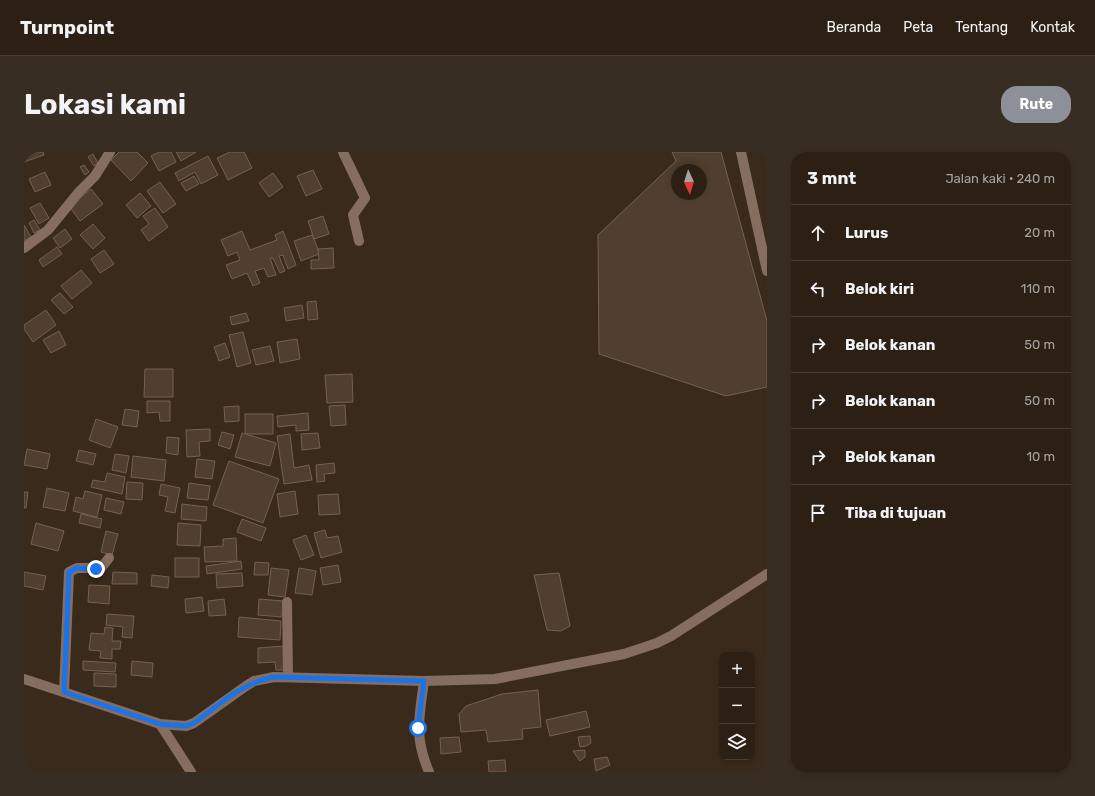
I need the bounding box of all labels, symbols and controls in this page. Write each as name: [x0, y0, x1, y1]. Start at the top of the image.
text: Turnpoint: [20, 16, 114, 39]
text: Beranda: [827, 19, 881, 36]
text: Peta: [903, 19, 933, 36]
text: Tentang: [955, 19, 1008, 36]
text: Kontak: [1030, 19, 1075, 36]
button: Rute: [1001, 86, 1071, 123]
text: Lokasi kami: [24, 88, 186, 121]
north arrow: [671, 164, 707, 200]
text: 3 mnt: [807, 168, 856, 188]
text: Jalan kaki · 240 m: [945, 171, 1055, 186]
icon: ahead: [807, 222, 829, 244]
text: Lurus: [845, 224, 888, 242]
text: 20 m: [1024, 225, 1055, 240]
icon: left: [807, 278, 829, 300]
text: Belok kiri: [845, 280, 914, 298]
text: 110 m: [1021, 281, 1055, 296]
icon: right: [807, 334, 829, 356]
text: Belok kanan: [845, 336, 935, 354]
text: 50 m: [1024, 337, 1055, 352]
icon: right: [807, 390, 829, 412]
text: Belok kanan: [845, 392, 935, 410]
text: 50 m: [1024, 393, 1055, 408]
icon: right: [807, 446, 829, 468]
text: Belok kanan: [845, 448, 935, 466]
text: 10 m: [1026, 449, 1055, 464]
icon: arrive: [807, 502, 829, 524]
text: Tiba di tujuan: [845, 504, 946, 522]
route end: [87, 560, 105, 578]
map controls: [719, 652, 755, 760]
button: +: [719, 652, 755, 688]
button: −: [719, 688, 755, 724]
route start: [409, 719, 427, 737]
button: layers: [719, 724, 755, 760]

